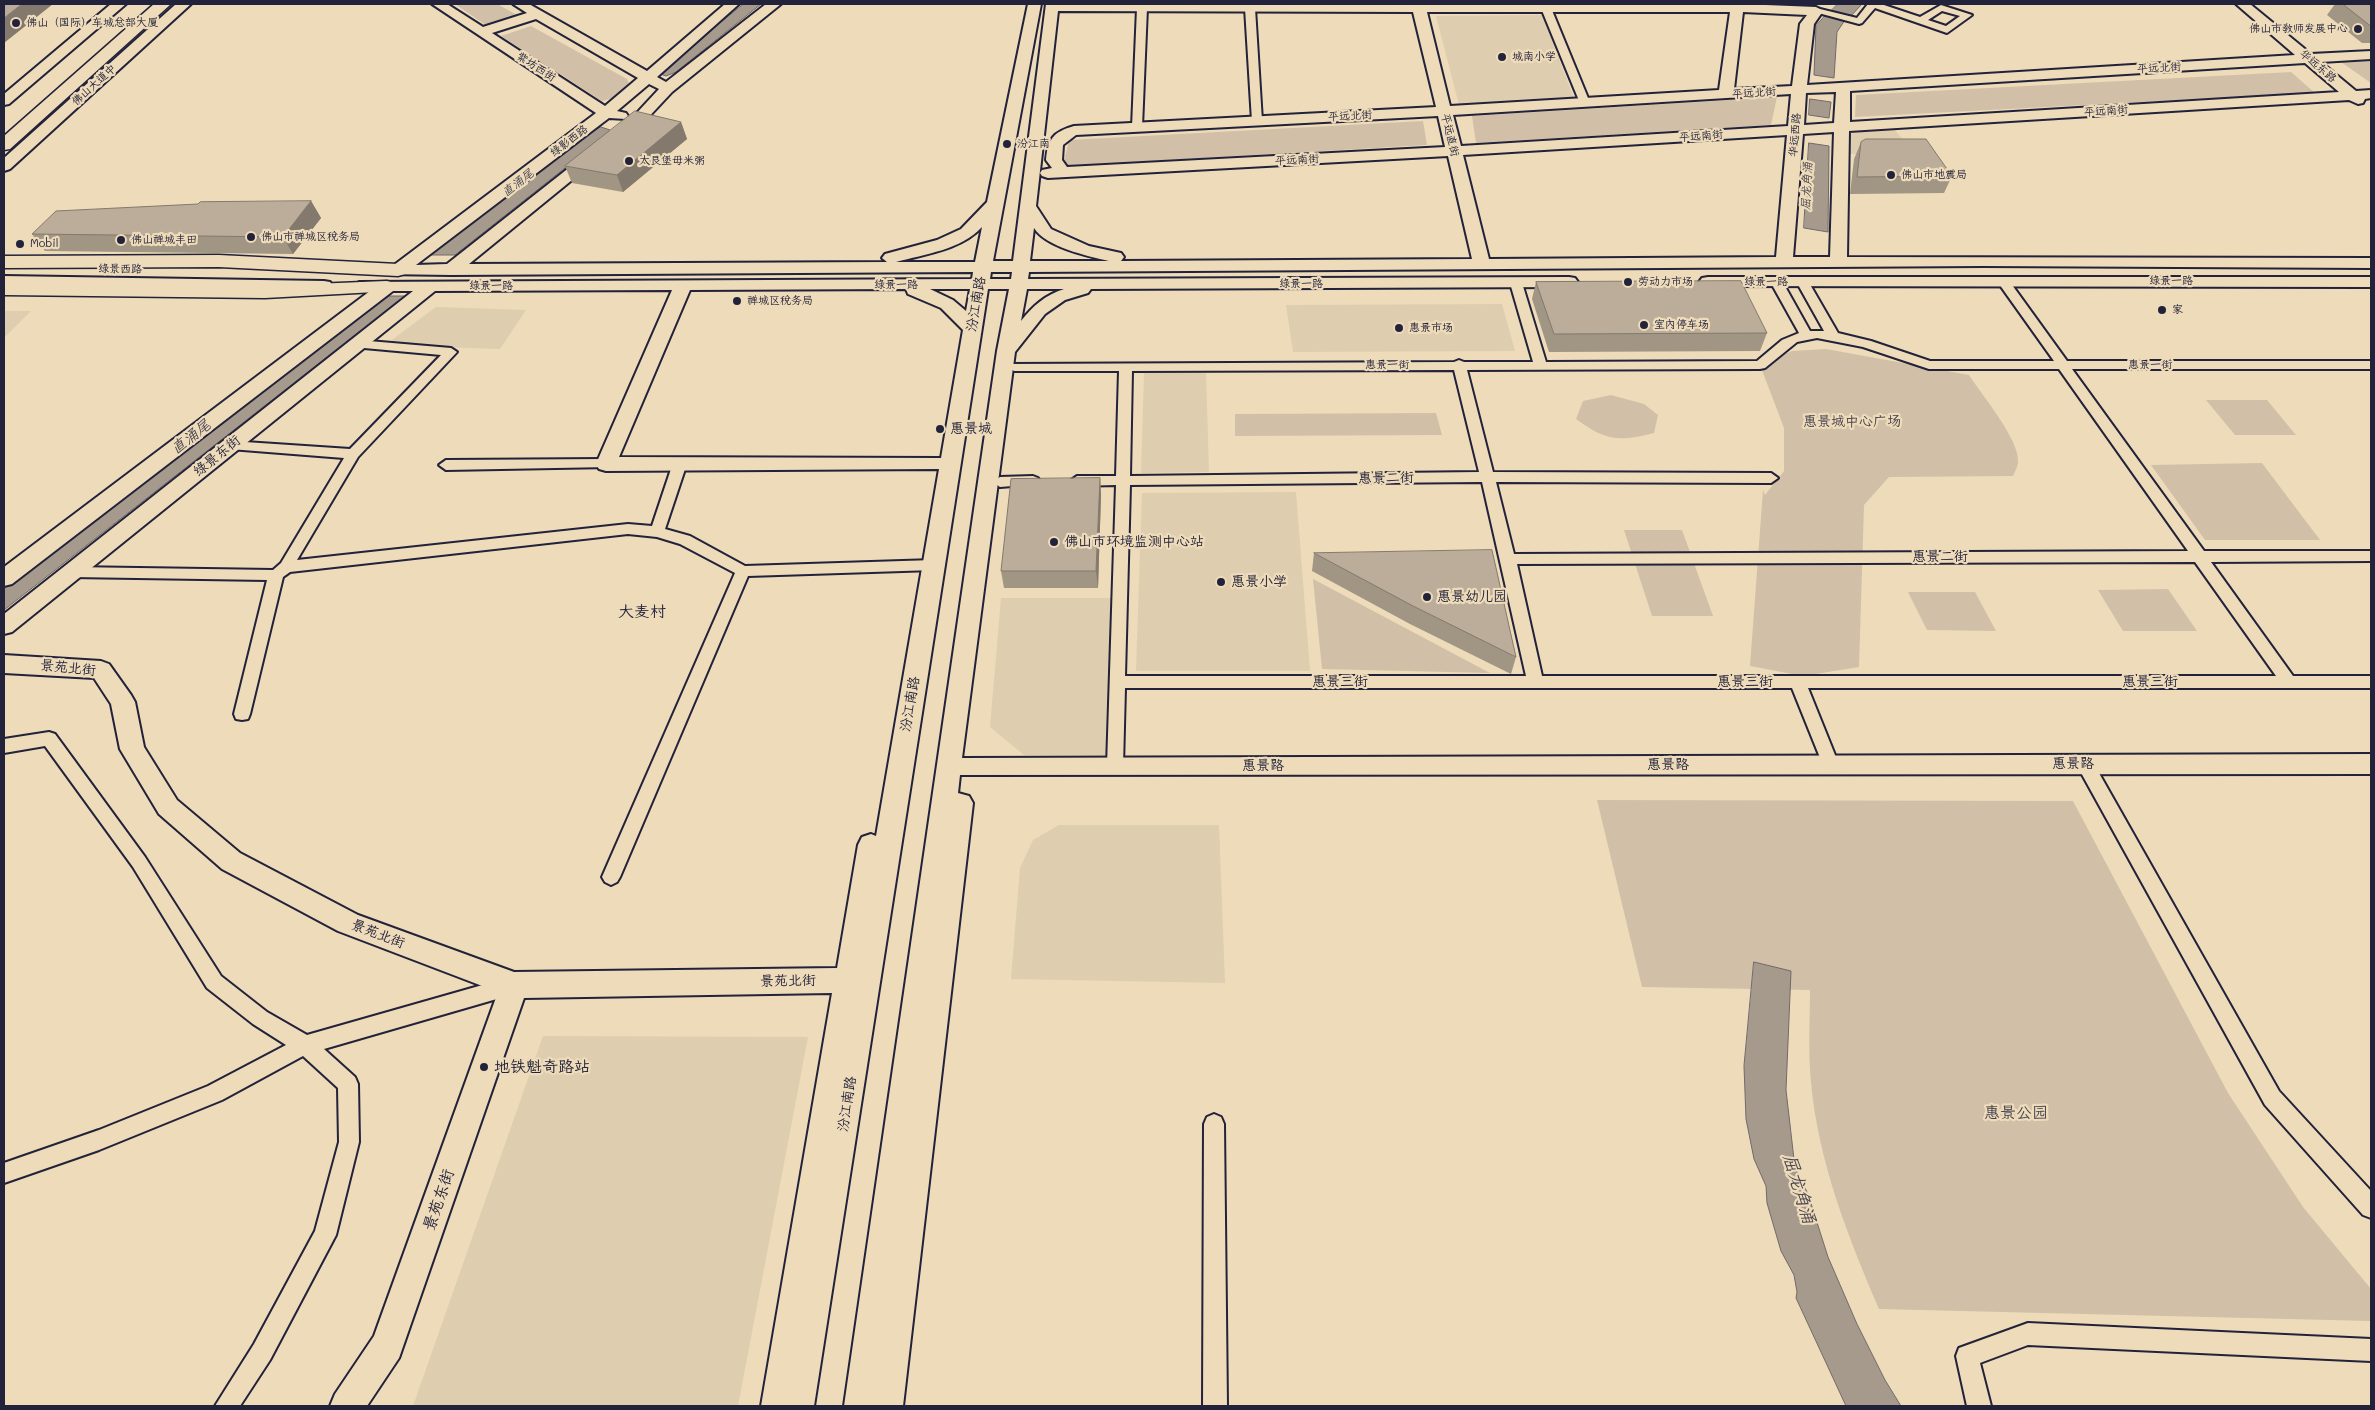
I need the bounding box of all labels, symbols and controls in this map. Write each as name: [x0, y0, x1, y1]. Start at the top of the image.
place label: 佛山（国际）车城总部大厦: [26, 16, 158, 30]
marker: 佛山（国际）车城总部大厦: [10, 17, 22, 29]
place label: 佛山市教师发展中心: [2249, 22, 2348, 36]
marker: 佛山市教师发展中心: [2352, 23, 2364, 35]
street label: 华远东路: [2297, 47, 2339, 85]
street label: 紫坊西街: [514, 49, 558, 85]
place label: 城南小学: [1512, 50, 1556, 64]
marker: 城南小学: [1496, 51, 1508, 63]
street label: 平远北街: [2137, 60, 2181, 76]
street label: 佛山大道中: [69, 62, 119, 108]
street label: 平远北街: [1732, 85, 1776, 101]
street label: 平远南街: [2084, 103, 2128, 119]
street label: 平远北街: [1328, 108, 1372, 124]
street label: 平远直街: [1438, 112, 1462, 158]
street label: 华远西路: [1787, 113, 1803, 157]
street label: 绿影西路: [547, 122, 591, 160]
street label: 平远南街: [1679, 128, 1723, 144]
place label: 汾江南: [1017, 137, 1050, 151]
marker: 汾江南: [1001, 138, 1013, 150]
street label: 平远南街: [1275, 152, 1319, 168]
place label: 太艮堡毋米粥: [639, 154, 705, 168]
marker: 太艮堡毋米粥: [623, 155, 635, 167]
water label: 屈龙角涌: [1799, 162, 1815, 210]
water label: 直涌尾: [499, 166, 537, 200]
place label: 佛山市地震局: [1901, 168, 1967, 182]
marker: 佛山市地震局: [1885, 169, 1897, 181]
place label: 佛山市禅城区税务局: [261, 230, 360, 244]
marker: 佛山市禅城区税务局: [245, 231, 257, 243]
place label: 佛山禅城丰田: [131, 233, 197, 247]
marker: 佛山禅城丰田: [115, 234, 127, 246]
place label: Mobil: [30, 237, 58, 251]
marker: Mobil: [14, 238, 26, 250]
street label: 绿景西路: [98, 262, 142, 276]
street label: 绿景一路: [2149, 274, 2193, 288]
street label: 汾江南路: [963, 275, 989, 333]
place label: 劳动力市场: [1638, 275, 1693, 289]
street label: 绿景一路: [1744, 275, 1788, 289]
marker: 劳动力市场: [1622, 276, 1634, 288]
street label: 绿景一路: [1279, 277, 1323, 291]
street label: 绿景一路: [874, 278, 918, 292]
street label: 绿景一路: [469, 279, 513, 293]
place label: 禅城区税务局: [747, 294, 813, 308]
marker: 禅城区税务局: [731, 295, 743, 307]
place label: 家: [2172, 303, 2183, 317]
marker: 家: [2156, 304, 2168, 316]
place label: 室内停车场: [1654, 318, 1709, 332]
marker: 室内停车场: [1638, 319, 1650, 331]
place label: 惠景市场: [1409, 321, 1453, 335]
marker: 惠景市场: [1393, 322, 1405, 334]
street label: 惠景一街: [1365, 358, 1409, 372]
street label: 惠景一街: [2128, 358, 2172, 372]
park label: 惠景城中心广场: [1803, 414, 1901, 430]
water label: 直涌尾: [168, 416, 214, 458]
place label: 惠景城: [950, 421, 992, 437]
marker: 惠景城: [934, 423, 946, 435]
street label: 绿景东街: [190, 432, 244, 480]
street label: 惠景二街: [1358, 469, 1414, 487]
place label: 佛山市环境监测中心站: [1064, 534, 1204, 550]
marker: 佛山市环境监测中心站: [1048, 536, 1060, 548]
street label: 惠景二街: [1912, 549, 1968, 565]
place label: 惠景小学: [1231, 574, 1287, 590]
marker: 惠景小学: [1215, 576, 1227, 588]
place label: 惠景幼儿园: [1437, 589, 1507, 605]
marker: 惠景幼儿园: [1421, 591, 1433, 603]
district label: 大麦村: [618, 602, 666, 622]
street label: 景苑北街: [39, 657, 97, 679]
street label: 惠景三街: [1312, 674, 1368, 690]
street label: 惠景三街: [1717, 674, 1773, 690]
street label: 惠景三街: [2122, 674, 2178, 690]
street label: 汾江南路: [897, 675, 923, 733]
street label: 惠景路: [2052, 756, 2094, 772]
street label: 惠景路: [1647, 757, 1689, 773]
street label: 惠景路: [1242, 758, 1284, 774]
street label: 景苑北街: [349, 916, 407, 952]
street label: 景苑北街: [760, 972, 816, 990]
place label: 地铁魁奇路站: [494, 1057, 590, 1077]
marker: 地铁魁奇路站: [478, 1061, 490, 1073]
street label: 汾江南路: [834, 1075, 860, 1133]
park label: 惠景公园: [1984, 1103, 2048, 1123]
water label: 屈龙角涌: [1778, 1151, 1820, 1227]
street label: 景苑东街: [420, 1167, 458, 1233]

